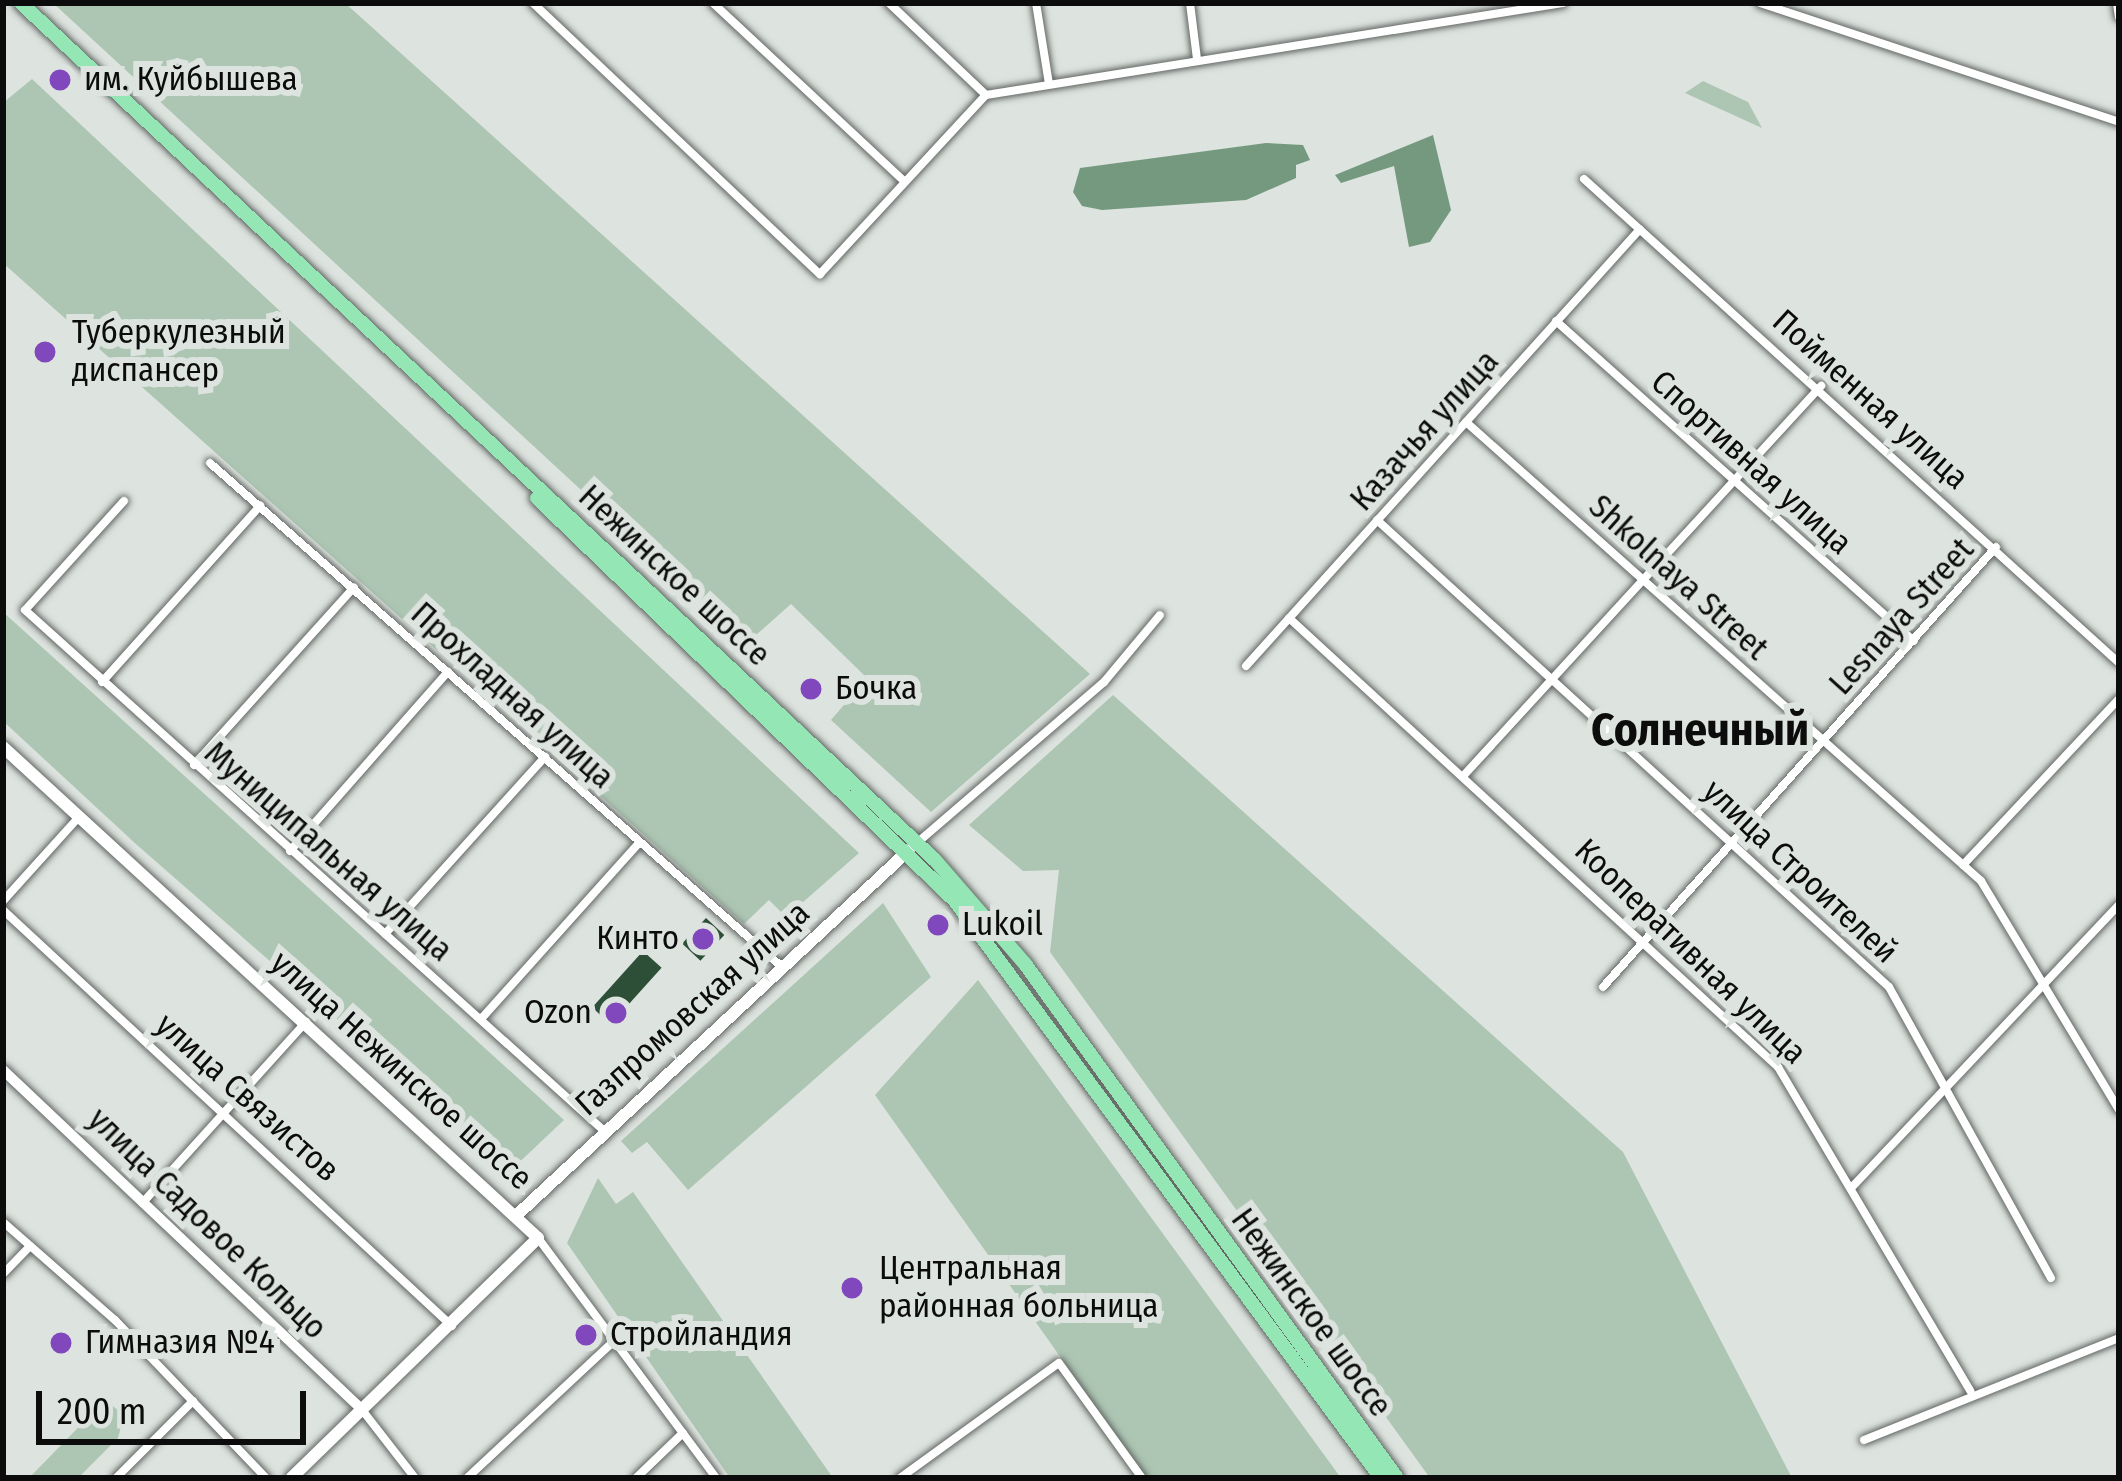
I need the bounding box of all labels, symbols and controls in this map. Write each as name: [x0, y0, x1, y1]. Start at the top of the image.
place label: им. Куйбышева: [84, 60, 298, 100]
marker: им. Куйбышева: [47, 67, 73, 93]
street label: Пойменная улица: [1764, 302, 1976, 498]
place label: Туберкулезный диспансер: [72, 313, 286, 391]
marker: Туберкулезный диспансер: [29, 336, 61, 368]
street label: Казачья улица: [1343, 343, 1507, 519]
street label: Спортивная улица: [1643, 363, 1859, 563]
street label: Нежинское шоссе: [570, 477, 778, 675]
street label: Shkolnaya Street: [1580, 487, 1776, 669]
street label: Lesnaya Street: [1821, 531, 1983, 703]
street label: Прохладная улица: [402, 595, 622, 797]
place label: Бочка: [835, 669, 917, 709]
marker: Бочка: [798, 676, 824, 702]
district label: Солнечный: [1591, 704, 1809, 758]
street label: Муниципальная улица: [196, 734, 460, 970]
street label: улица Строителей: [1695, 772, 1905, 972]
street label: Кооперативная улица: [1566, 831, 1814, 1073]
street label: Газпромовская улица: [568, 894, 818, 1124]
place label: Lukoil: [962, 905, 1043, 945]
marker: Lukoil: [925, 912, 951, 938]
place label: Кинто: [596, 919, 679, 959]
marker: Кинто: [690, 926, 716, 952]
street label: улица Нежинское шоссе: [262, 943, 540, 1199]
place label: Ozon: [524, 993, 592, 1033]
marker: Ozon: [603, 1000, 629, 1026]
street label: улица Связистов: [147, 1005, 347, 1191]
street label: улица Садовое Кольцо: [80, 1100, 334, 1348]
street label: Нежинское шоссе: [1222, 1201, 1400, 1425]
place label: Центральная районная больница: [879, 1249, 1158, 1327]
marker: Центральная районная больница: [836, 1272, 868, 1304]
place label: Стройландия: [610, 1315, 793, 1355]
marker: Стройландия: [573, 1322, 599, 1348]
place label: Гимназия №4: [85, 1323, 275, 1363]
marker: Гимназия №4: [48, 1330, 74, 1356]
scale bar: [42, 1367, 312, 1441]
text: 200 m: [57, 1390, 147, 1434]

